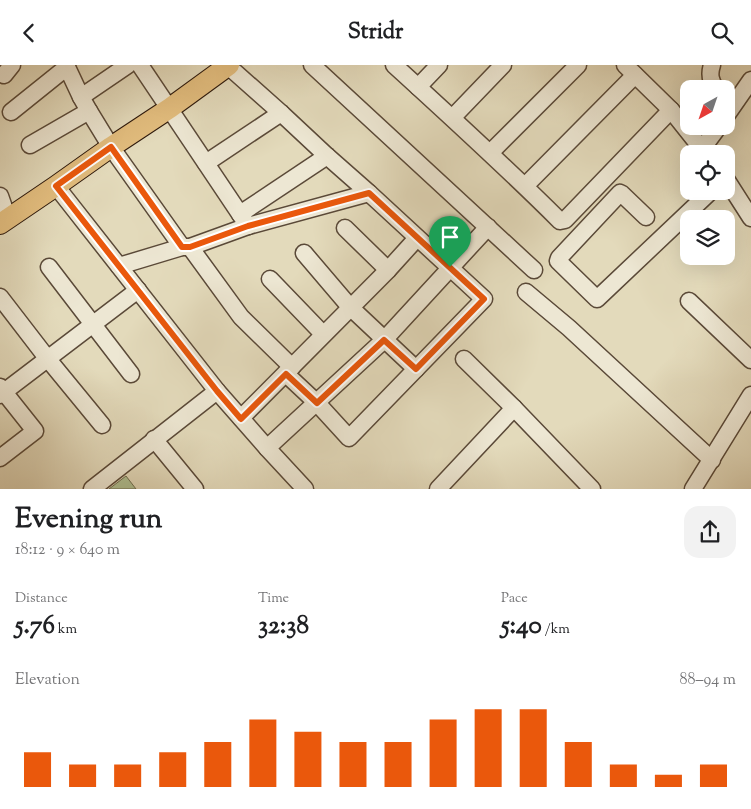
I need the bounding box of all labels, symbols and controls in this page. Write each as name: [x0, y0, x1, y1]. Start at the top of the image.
text: Stridr: [348, 17, 403, 49]
icon: back: [15, 19, 43, 47]
icon: search: [708, 19, 736, 47]
north arrow: [680, 80, 735, 135]
map controls: [680, 80, 735, 265]
button: locate: [680, 145, 735, 200]
button: layers: [680, 210, 735, 265]
pin: [429, 216, 471, 267]
icon: arrive: [436, 223, 464, 251]
text: Evening run: [15, 500, 162, 540]
button: share: [684, 506, 736, 558]
text: 18:12 · 9 × 640 m: [15, 539, 120, 562]
text: Distance: [15, 589, 68, 609]
text: Time: [258, 589, 289, 609]
text: Pace: [501, 589, 528, 609]
text: 5.76: [15, 609, 55, 645]
text: 32:38: [258, 609, 309, 645]
text: 5:40: [501, 609, 542, 645]
text: km: [55, 620, 77, 640]
text: /km: [542, 620, 570, 640]
text: Elevation: [15, 669, 80, 692]
text: 88–94 m: [680, 669, 736, 692]

